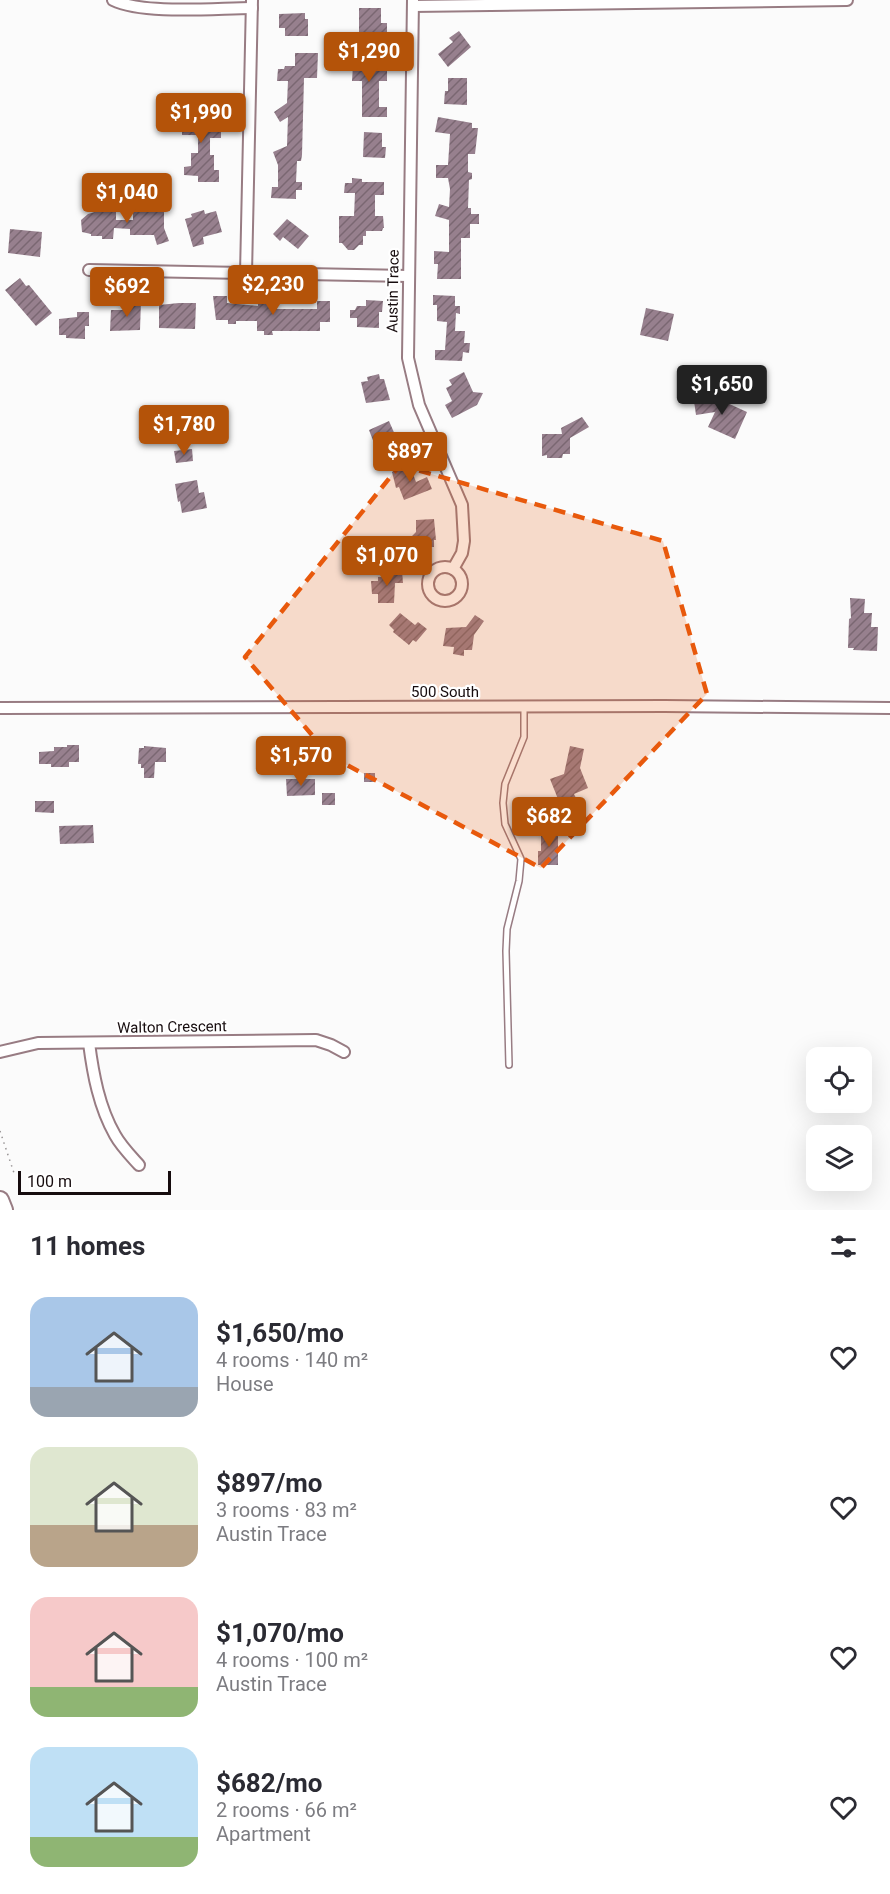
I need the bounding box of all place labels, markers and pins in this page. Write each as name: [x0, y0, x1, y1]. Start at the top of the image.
pin: $1,290: [320, 32, 418, 83]
pin: $1,990: [152, 93, 250, 144]
pin: $1,040: [78, 173, 176, 224]
pin: $2,230: [224, 265, 322, 316]
pin: $692: [91, 267, 163, 318]
pin: $1,650: [673, 365, 771, 416]
pin: $1,780: [135, 405, 233, 456]
pin: $897: [374, 432, 446, 483]
pin: $1,070: [338, 536, 436, 587]
pin: $1,570: [252, 736, 350, 787]
pin: $682: [513, 797, 585, 848]

